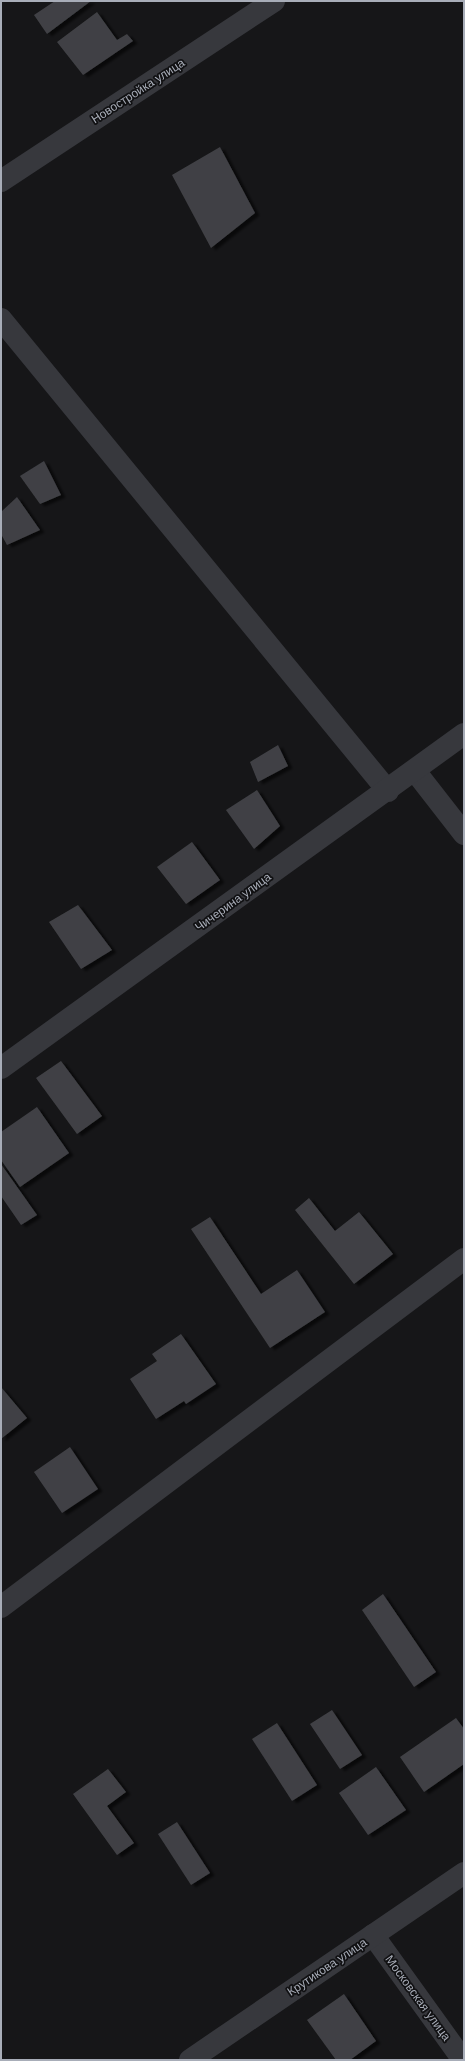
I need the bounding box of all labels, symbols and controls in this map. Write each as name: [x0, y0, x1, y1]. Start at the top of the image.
street label: Новостройка улица: [89, 55, 188, 126]
street label: Чичерина улица: [192, 870, 274, 934]
street label: Крутикова улица: [285, 1935, 370, 1999]
street label: Московская улица: [382, 1953, 454, 2044]

